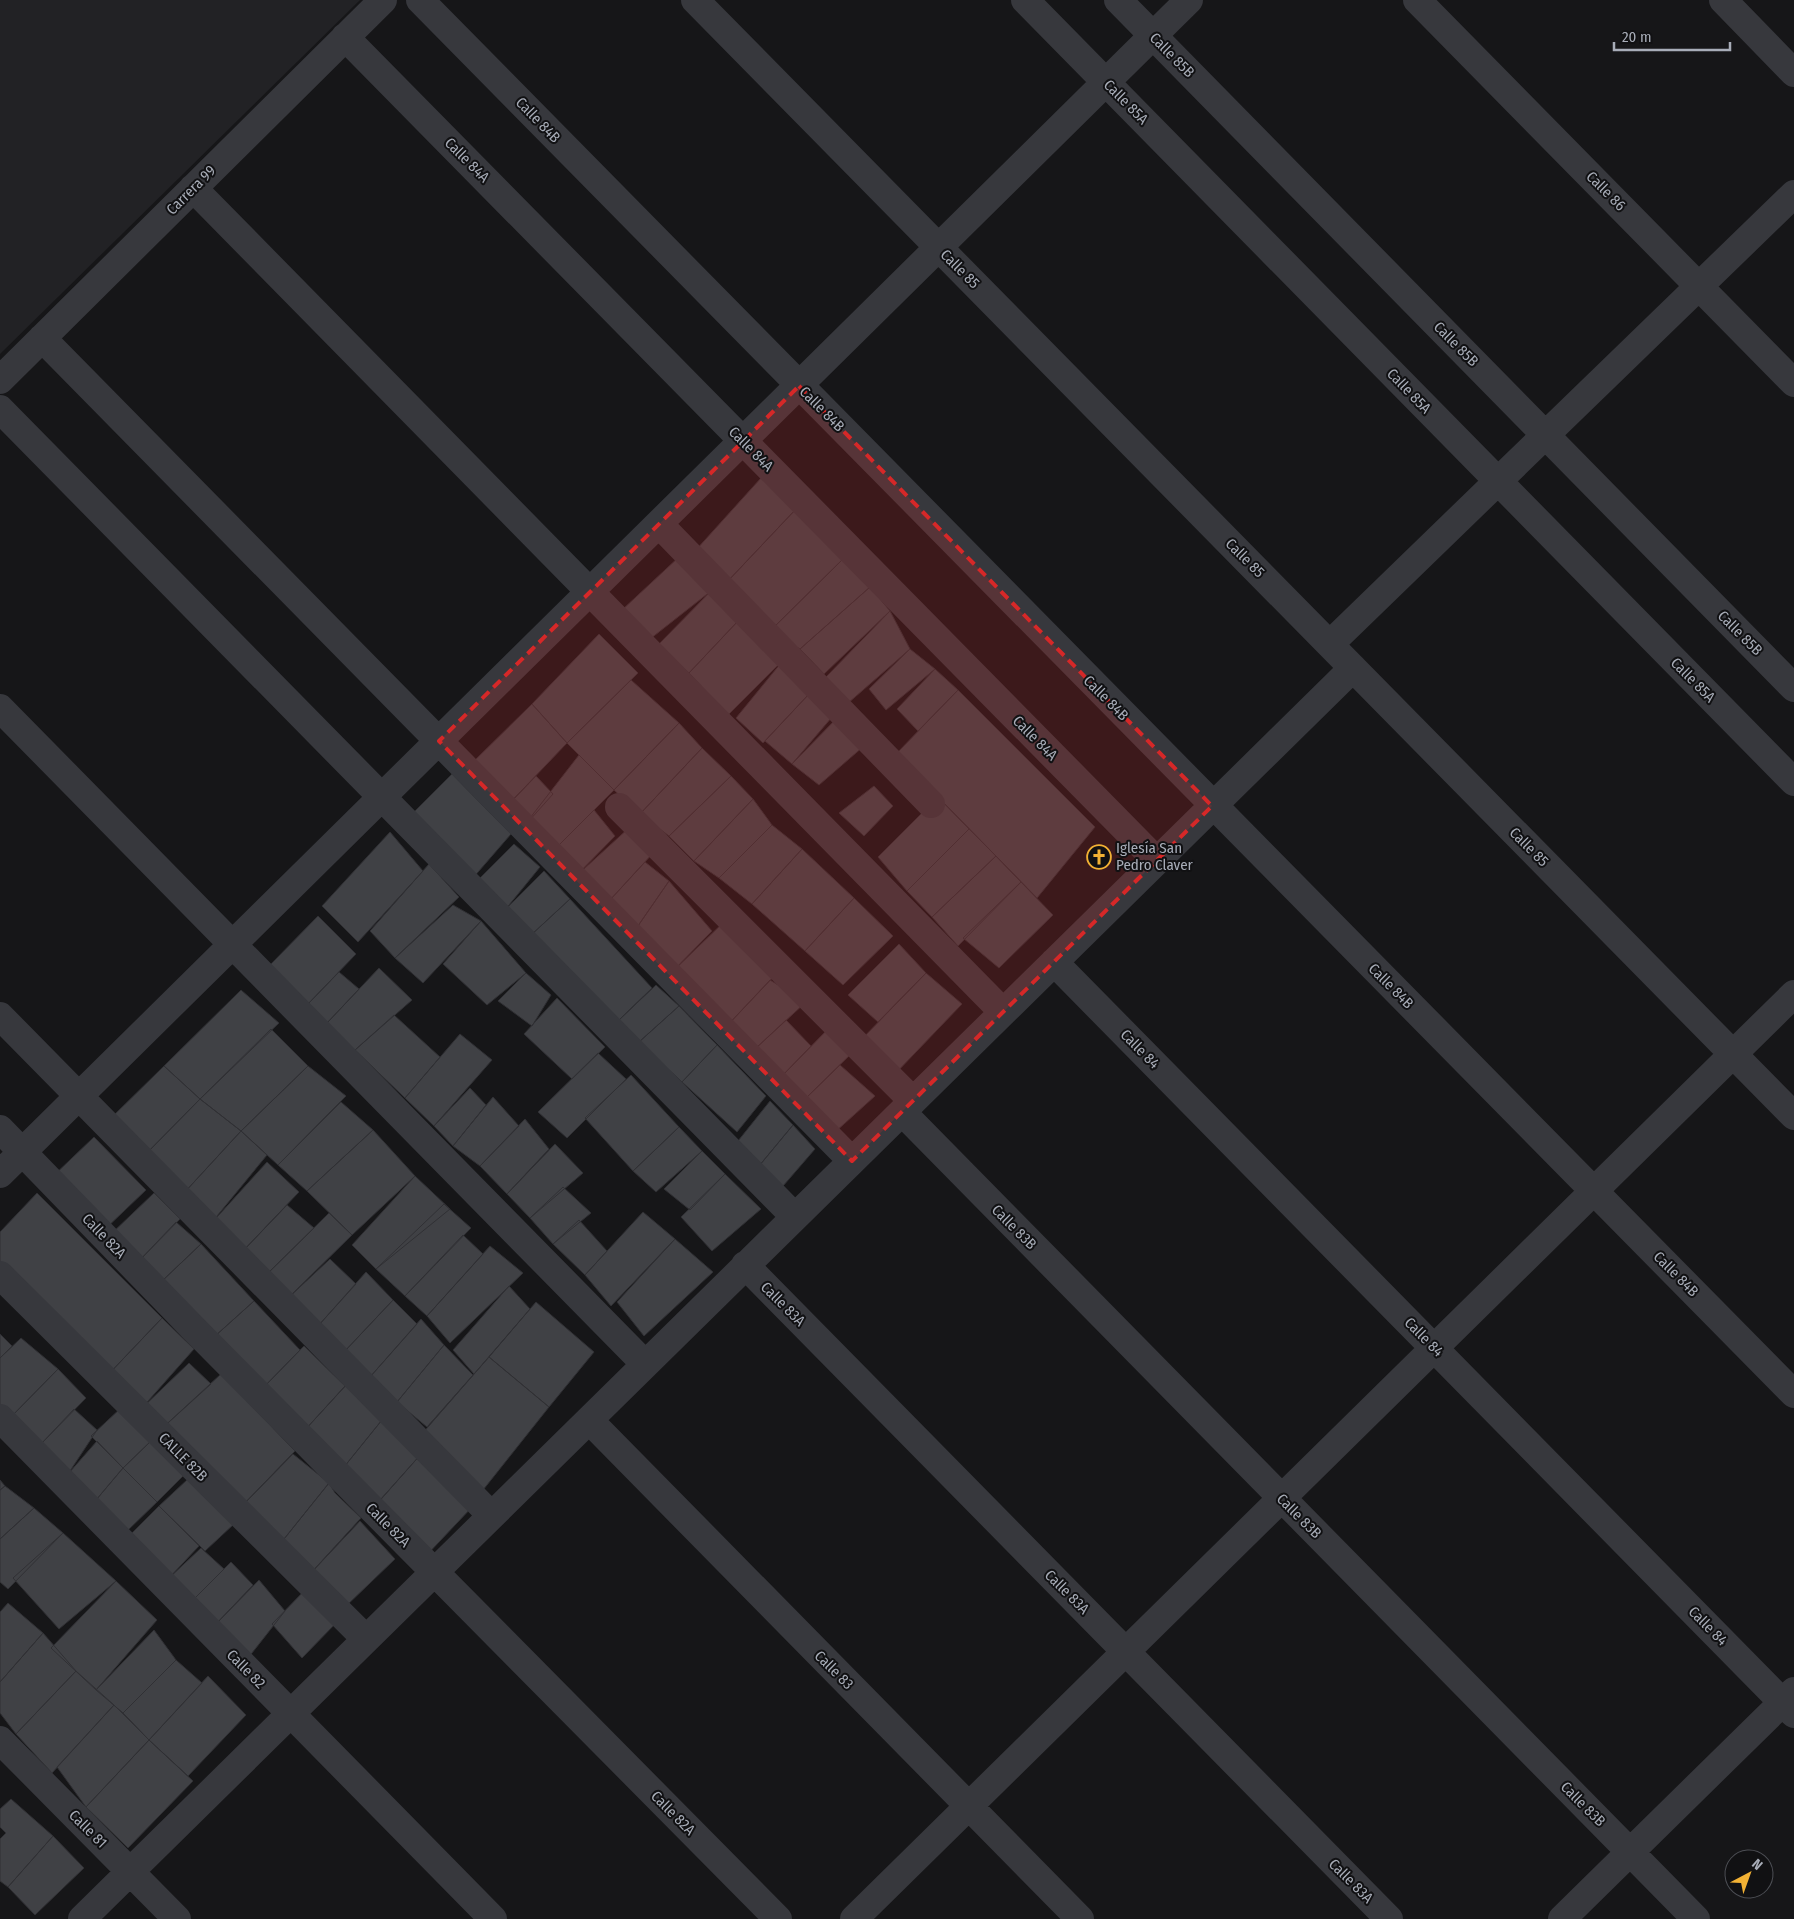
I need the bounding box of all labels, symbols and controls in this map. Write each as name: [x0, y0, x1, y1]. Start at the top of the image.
scale bar: [1614, 20, 1730, 52]
text: 20 m: [1622, 28, 1652, 46]
street label: Calle 85B: [1146, 29, 1198, 81]
street label: Calle 85A: [1100, 76, 1152, 128]
street label: Calle 84B: [512, 93, 564, 147]
street label: Calle 84A: [441, 134, 493, 186]
street label: Carrera 99: [163, 162, 219, 218]
street label: Calle 86: [1583, 168, 1629, 214]
street label: Calle 85: [937, 246, 983, 292]
street label: Calle 85B: [1430, 318, 1482, 370]
street label: Calle 85A: [1383, 365, 1435, 417]
street label: Calle 84B: [796, 383, 848, 435]
street label: Calle 84A: [725, 423, 777, 475]
street label: Calle 85: [1222, 535, 1268, 581]
street label: Calle 85B: [1714, 607, 1766, 659]
street label: Calle 85A: [1667, 654, 1719, 706]
street label: Calle 84B: [1080, 672, 1132, 724]
street label: Calle 84A: [1009, 712, 1061, 764]
street label: Calle 85: [1506, 824, 1552, 870]
place label: Iglesía San Pedro Claver: [1116, 839, 1194, 874]
church icon: Iglesía San Pedro Claver: [1086, 844, 1112, 870]
street label: Calle 84B: [1365, 960, 1417, 1012]
street label: Calle 84: [1117, 1026, 1163, 1072]
street label: Calle 83B: [988, 1201, 1040, 1253]
street label: Calle 82A: [78, 1210, 130, 1262]
street label: Calle 84B: [1650, 1248, 1702, 1300]
street label: Calle 83A: [757, 1278, 809, 1330]
street label: Calle 84: [1401, 1314, 1447, 1360]
street label: CALLE 82B: [155, 1429, 211, 1485]
street label: Calle 83B: [1273, 1490, 1325, 1542]
street label: Calle 82A: [362, 1499, 414, 1551]
street label: Calle 83A: [1041, 1566, 1093, 1618]
street label: Calle 84: [1685, 1603, 1731, 1649]
street label: Calle 82: [223, 1646, 269, 1692]
street label: Calle 83: [811, 1647, 857, 1693]
street label: Calle 83B: [1557, 1778, 1609, 1830]
street label: Calle 82A: [647, 1787, 699, 1839]
street label: Calle 81: [65, 1806, 111, 1852]
north arrow: [1724, 1849, 1774, 1899]
street label: Calle 83A: [1325, 1855, 1377, 1907]
text: N: [1748, 1855, 1766, 1874]

